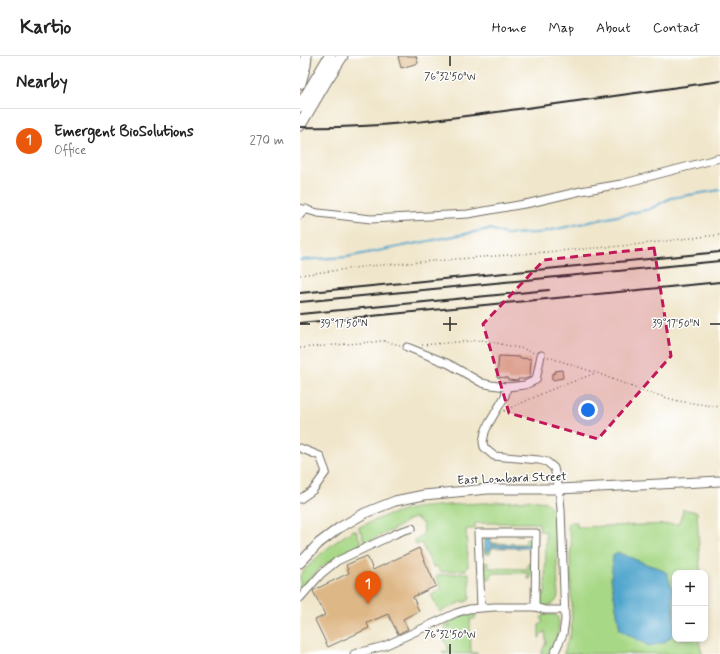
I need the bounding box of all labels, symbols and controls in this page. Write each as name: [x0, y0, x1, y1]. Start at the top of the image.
text: Kartio: [20, 15, 71, 40]
text: Home: [492, 19, 526, 37]
text: Map: [548, 19, 574, 37]
text: About: [596, 19, 631, 37]
text: Contact: [653, 19, 700, 37]
text: 76°32'50"W: [424, 70, 476, 84]
text: Nearby: [16, 71, 68, 93]
text: Emergent BioSolutions: [54, 122, 194, 142]
text: 1: [26, 132, 32, 149]
text: 270 m: [249, 132, 284, 149]
text: Office: [54, 142, 86, 159]
text: 39°17'50"N: [320, 317, 368, 331]
text: 39°17'50"N: [652, 317, 700, 331]
your location: [578, 400, 598, 420]
street label: East Lombard Street: [457, 469, 567, 489]
map controls: [672, 570, 708, 642]
button: +: [672, 570, 708, 606]
pin: 1: [355, 571, 381, 604]
button: −: [672, 606, 708, 642]
text: 76°32'50"W: [424, 628, 476, 642]

